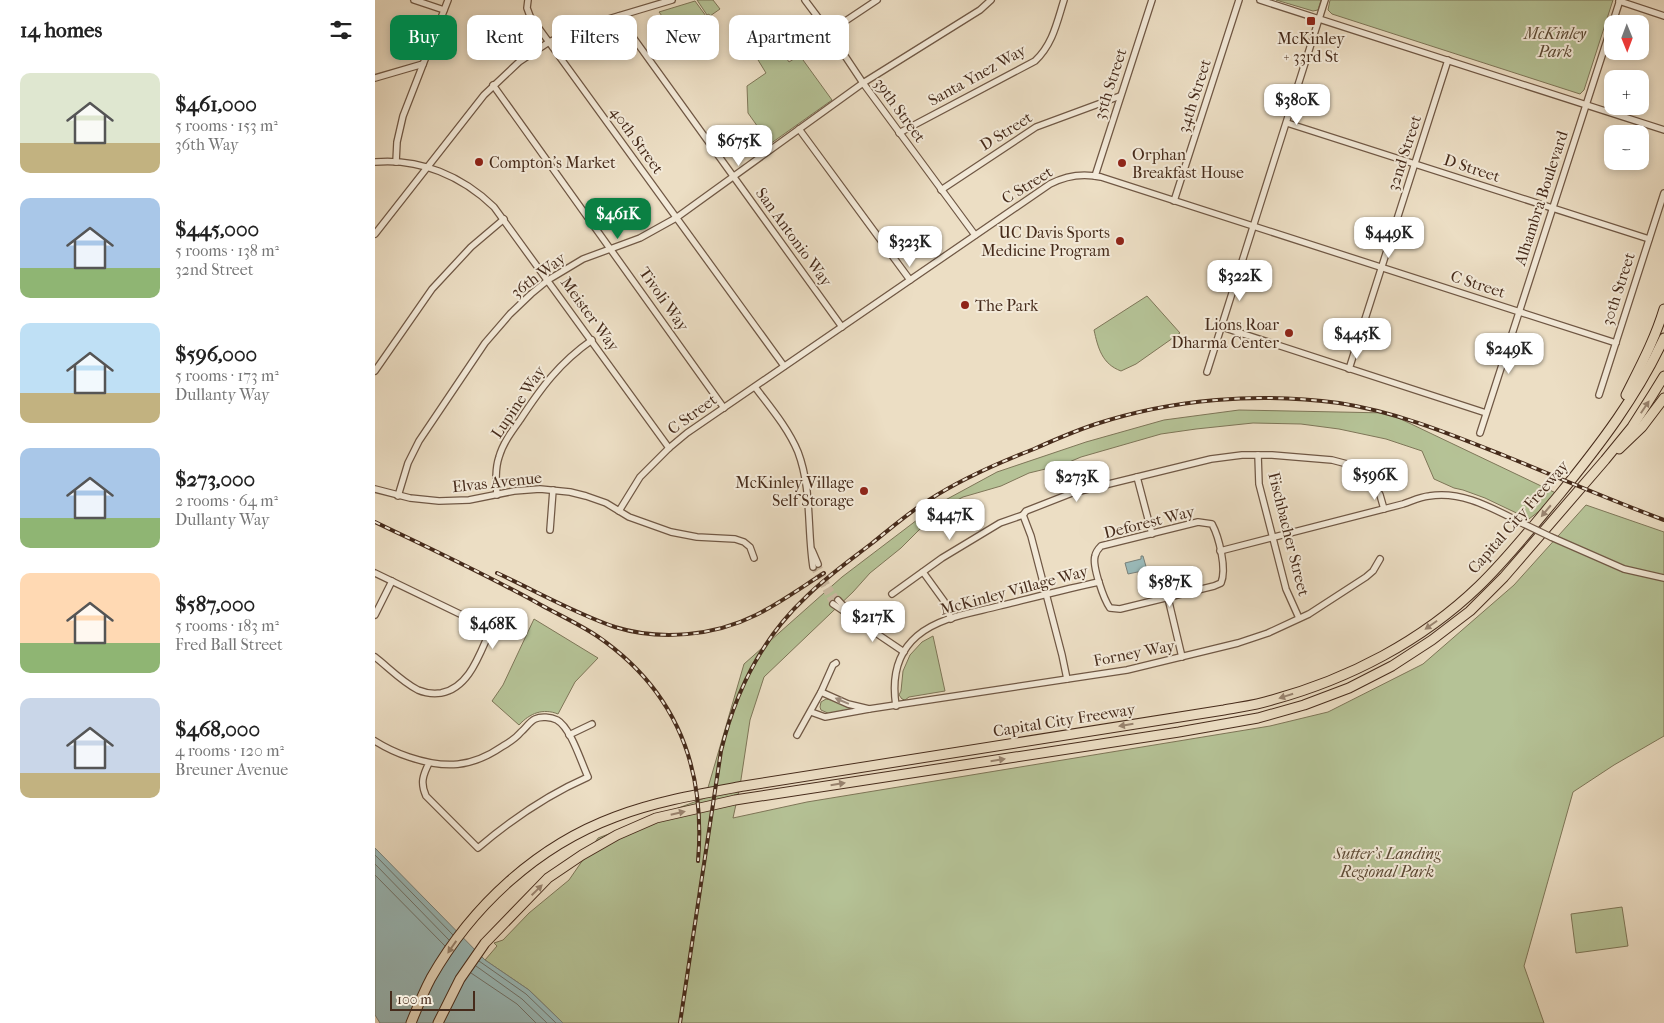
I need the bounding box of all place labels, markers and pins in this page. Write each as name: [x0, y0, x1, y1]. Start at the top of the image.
marker: McKinley + 33rd St: [1305, 15, 1317, 27]
place label: McKinley + 33rd St: [1277, 29, 1345, 66]
pin: $380K: [1262, 84, 1332, 126]
pin: $675K: [704, 124, 774, 167]
place label: Orphan Breakfast House: [1132, 145, 1244, 182]
place label: Compton's Market: [489, 153, 616, 172]
marker: Compton's Market: [473, 156, 485, 168]
marker: Orphan Breakfast House: [1116, 157, 1128, 169]
pin: $461K: [583, 198, 653, 240]
pin: $449K: [1354, 216, 1424, 259]
place label: UC Davis Sports Medicine Program: [981, 223, 1111, 260]
pin: $323K: [875, 226, 945, 268]
marker: UC Davis Sports Medicine Program: [1114, 235, 1126, 247]
pin: $322K: [1205, 260, 1275, 302]
place label: The Park: [975, 296, 1039, 315]
marker: The Park: [959, 299, 971, 311]
place label: Lions Roar Dharma Center: [1171, 315, 1279, 352]
pin: $445K: [1322, 318, 1392, 360]
marker: Lions Roar Dharma Center: [1283, 327, 1295, 339]
pin: $249K: [1474, 332, 1544, 375]
pin: $596K: [1340, 458, 1410, 501]
pin: $273K: [1042, 460, 1112, 503]
place label: McKinley Village Self Storage: [735, 473, 854, 510]
marker: McKinley Village Self Storage: [858, 485, 870, 497]
pin: $447K: [915, 498, 985, 541]
pin: $587K: [1135, 566, 1205, 608]
pin: $217K: [838, 600, 908, 643]
pin: $468K: [458, 608, 528, 650]

